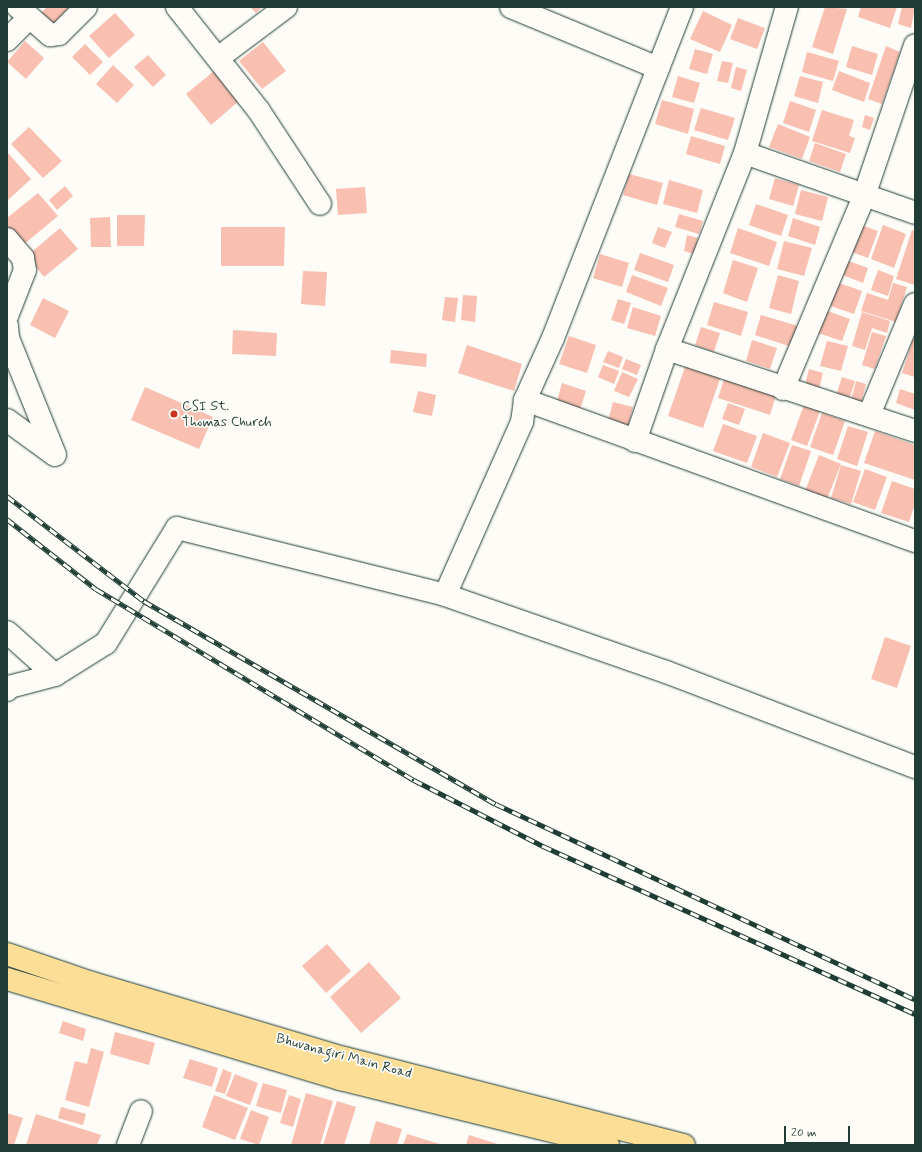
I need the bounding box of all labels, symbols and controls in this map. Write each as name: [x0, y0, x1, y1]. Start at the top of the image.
place label: CSI St. Thomas Church: [182, 398, 275, 430]
marker: CSI St. Thomas Church: [169, 409, 179, 419]
street label: Bhuvanagiri Main Road: [276, 1030, 412, 1082]
scale bar: [786, 1118, 852, 1144]
text: 20 m: [791, 1125, 817, 1141]

